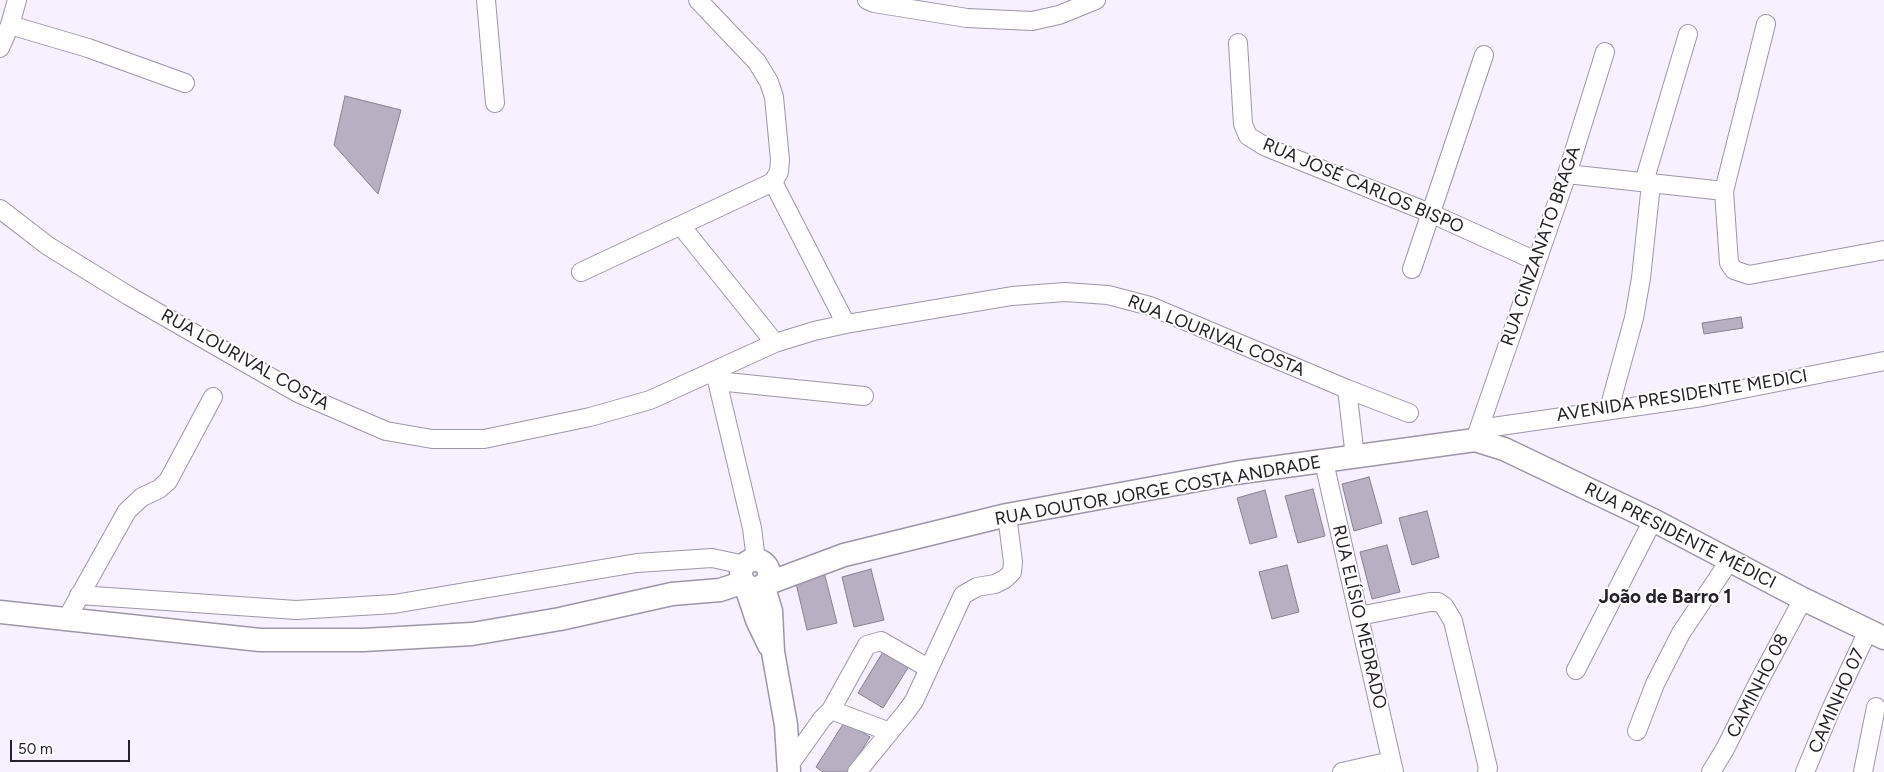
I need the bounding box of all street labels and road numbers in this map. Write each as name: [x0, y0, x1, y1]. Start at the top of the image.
street label: RUA JOSÉ CARLOS BISPO: [1259, 134, 1467, 238]
street label: RUA CINZANATO BRAGA: [1497, 143, 1585, 349]
street label: RUA LOURIVAL COSTA: [1124, 291, 1308, 381]
street label: RUA LOURIVAL COSTA: [157, 305, 333, 415]
street label: AVENIDA PRESIDENTE MEDICI: [1555, 365, 1809, 427]
street label: RUA DOUTOR JORGE COSTA ANDRADE: [993, 452, 1323, 530]
street label: RUA PRESIDENTE MÉDICI: [1581, 478, 1779, 594]
street label: RUA ELÍSIO MEDRADO: [1327, 523, 1391, 711]
street label: CAMINHO 08: [1723, 630, 1793, 742]
street label: CAMINHO 07: [1804, 645, 1870, 757]

